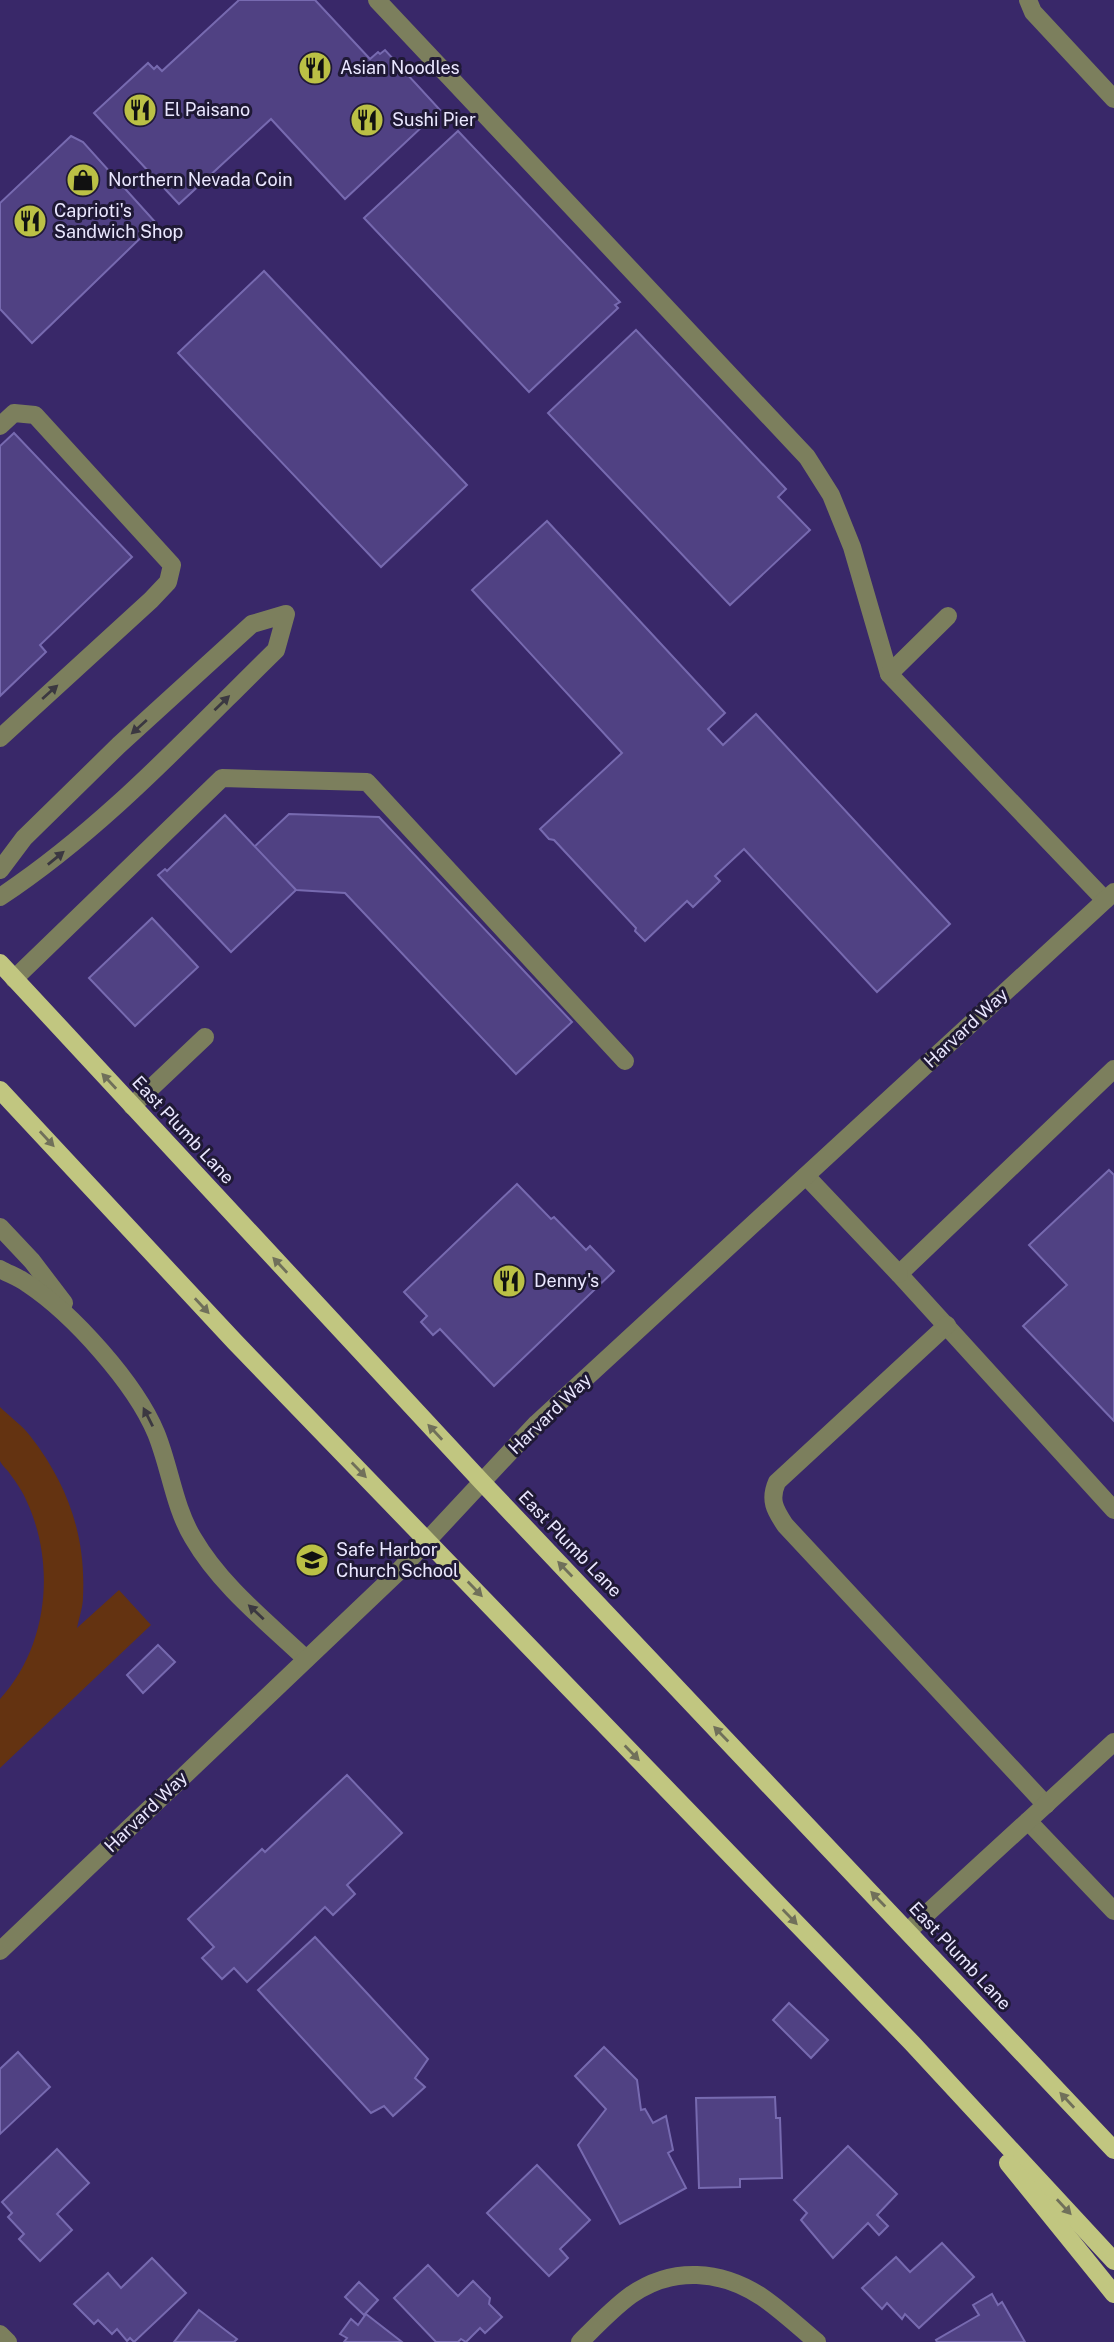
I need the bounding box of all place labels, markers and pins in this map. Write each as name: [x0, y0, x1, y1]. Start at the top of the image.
restaurant icon: Asian Noodles: [296, 49, 334, 87]
place label: Asian Noodles: [340, 57, 460, 78]
restaurant icon: El Paisano: [121, 91, 159, 129]
place label: El Paisano: [164, 99, 250, 120]
restaurant icon: Sushi Pier: [348, 101, 386, 139]
place label: Sushi Pier: [392, 109, 476, 130]
shop icon: Northern Nevada Coin: [64, 161, 102, 199]
place label: Northern Nevada Coin: [108, 169, 293, 190]
place label: Caprioti's Sandwich Shop: [54, 200, 183, 242]
restaurant icon: Caprioti's Sandwich Shop: [11, 202, 49, 240]
restaurant icon: Denny's: [490, 1262, 528, 1300]
place label: Denny's: [534, 1270, 599, 1291]
place label: Safe Harbor Church School: [336, 1539, 459, 1581]
school or university icon: Safe Harbor Church School: [293, 1541, 331, 1579]

